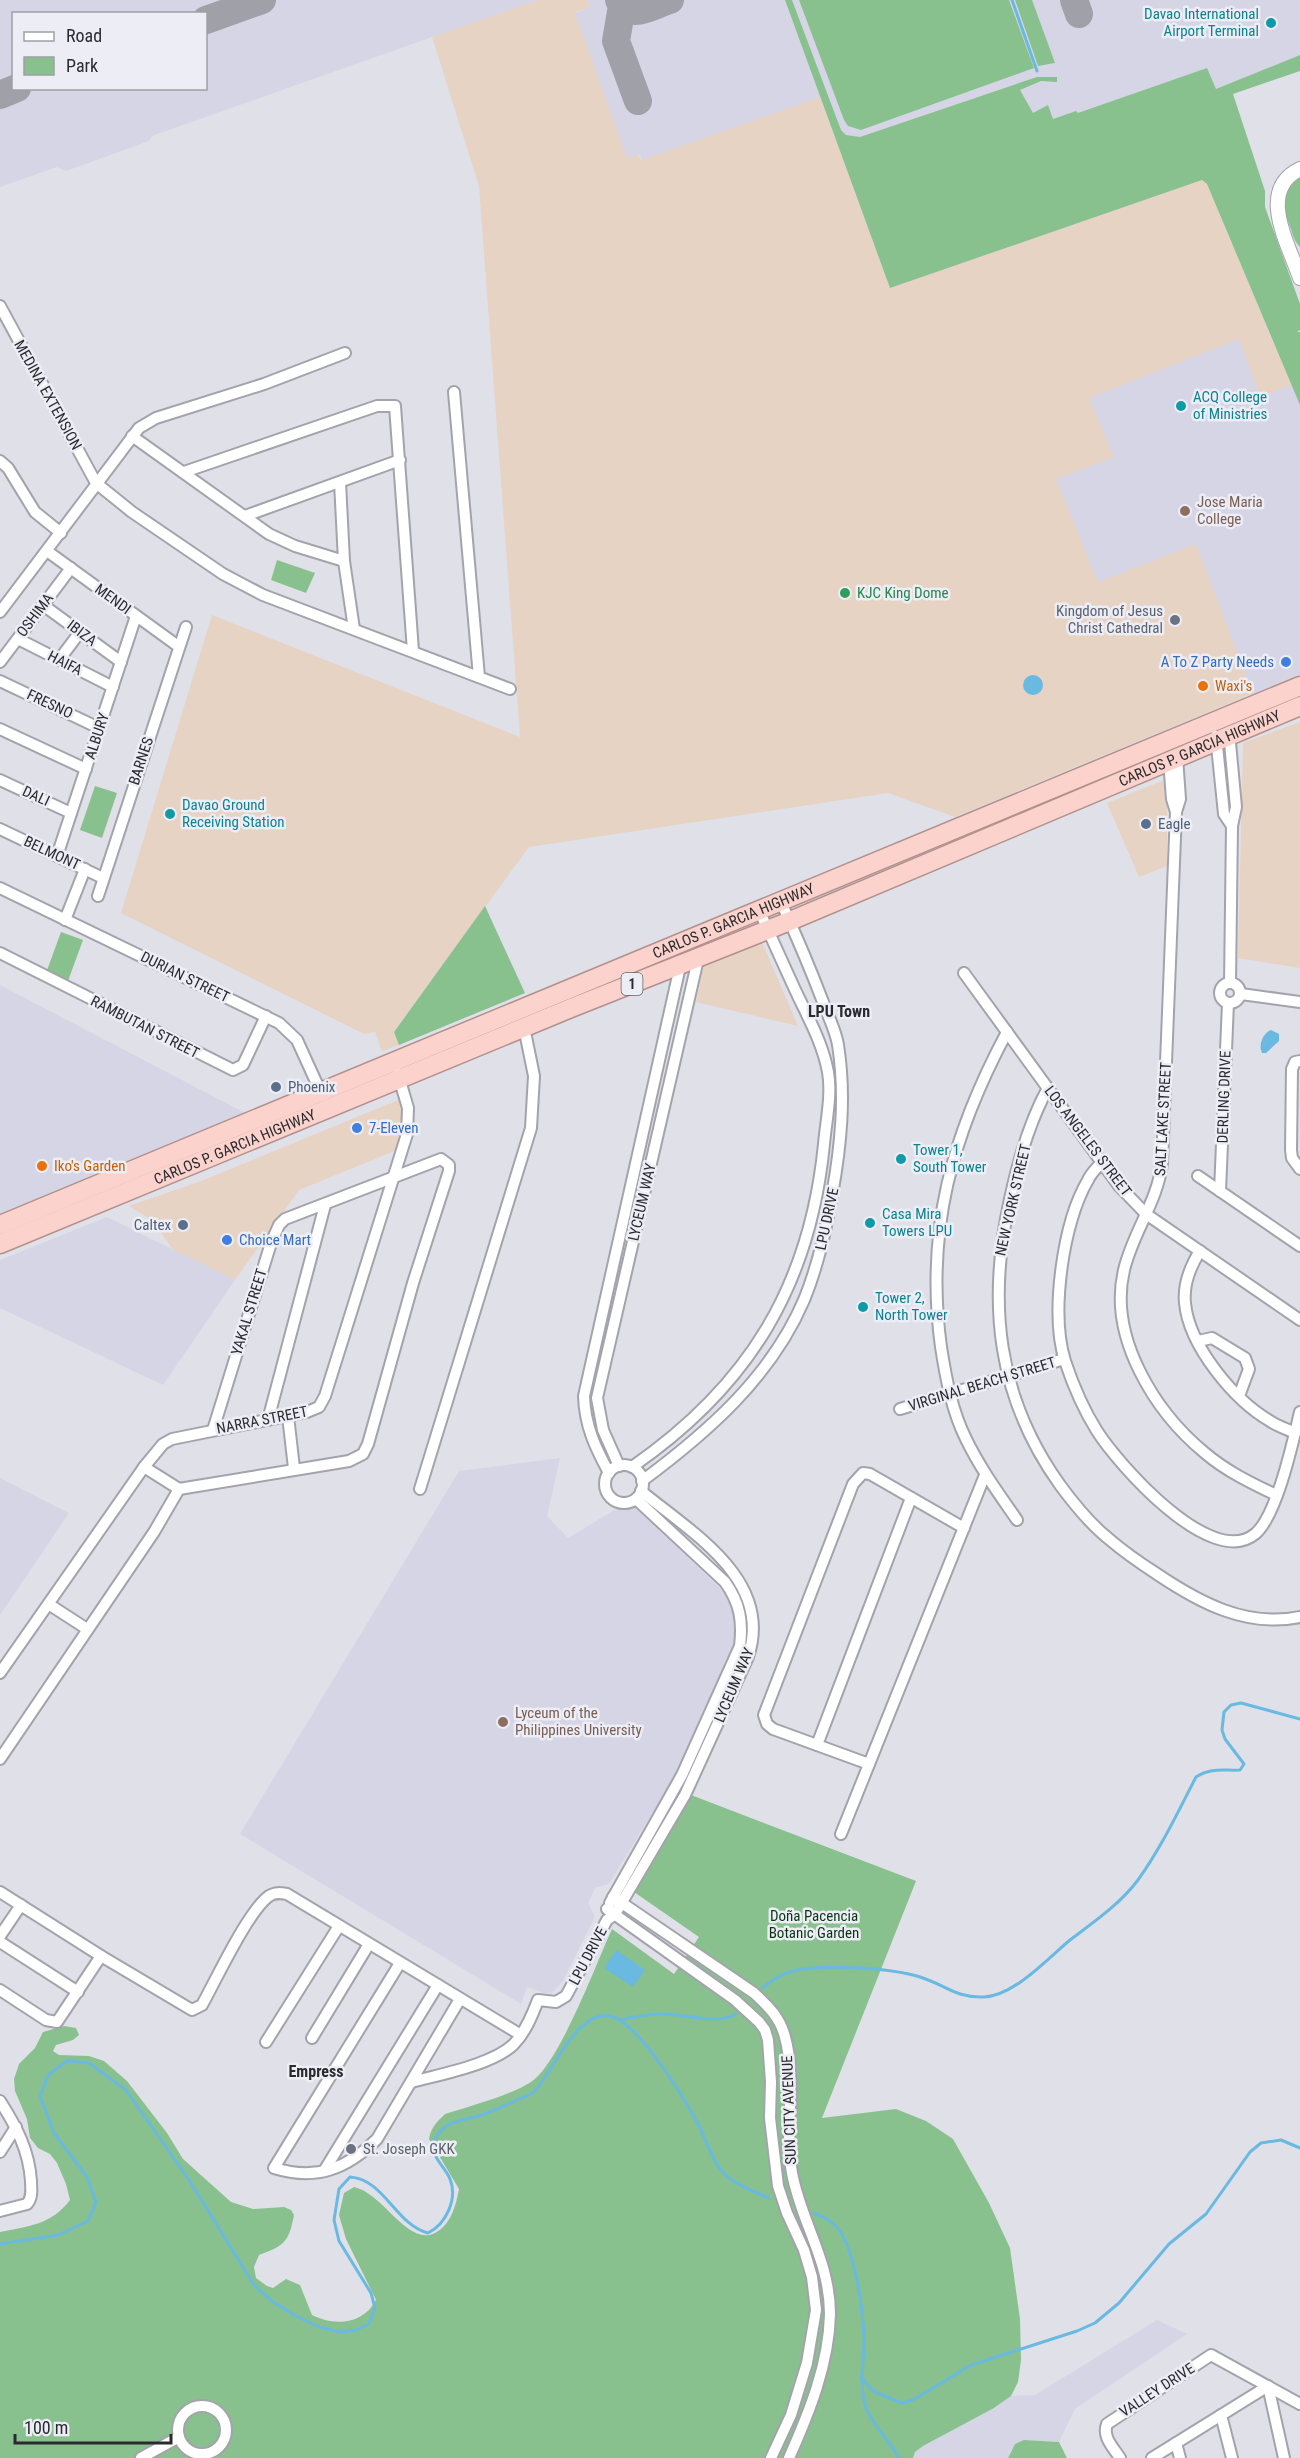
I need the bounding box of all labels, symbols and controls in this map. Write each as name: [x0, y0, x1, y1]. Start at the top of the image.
place label: Davao International Airport Terminal: [1144, 5, 1259, 40]
legend: [12, 12, 207, 90]
marker: Davao International Airport Terminal: [1264, 16, 1278, 30]
text: Road: [66, 25, 102, 46]
text: Park: [66, 55, 98, 76]
street label: MEDINA EXTENSION: [10, 337, 86, 453]
place label: ACQ College of Ministries: [1193, 388, 1268, 423]
marker: ACQ College of Ministries: [1174, 399, 1188, 413]
place label: Jose Maria College: [1197, 493, 1263, 528]
marker: Jose Maria College: [1178, 504, 1192, 518]
street label: MENDI: [91, 580, 135, 618]
place label: KJC King Dome: [857, 584, 949, 602]
marker: KJC King Dome: [838, 586, 852, 600]
street label: OSHIMA: [13, 589, 57, 640]
place label: Kingdom of Jesus Christ Cathedral: [1056, 602, 1163, 637]
marker: Kingdom of Jesus Christ Cathedral: [1168, 613, 1182, 627]
street label: IBIZA: [64, 616, 101, 650]
street label: HAIFA: [45, 647, 86, 679]
place label: A To Z Party Needs: [1161, 653, 1274, 671]
marker: A To Z Party Needs: [1279, 655, 1293, 669]
place label: Waxi's: [1215, 677, 1252, 695]
marker: Waxi's: [1196, 679, 1210, 693]
street label: FRESNO: [24, 686, 76, 722]
street label: CARLOS P. GARCIA HIGHWAY: [1116, 706, 1283, 790]
street label: ALBURY: [81, 710, 113, 762]
street label: BARNES: [125, 735, 157, 787]
street label: DALI: [20, 782, 52, 810]
place label: Davao Ground Receiving Station: [182, 796, 284, 831]
marker: Davao Ground Receiving Station: [163, 807, 177, 821]
place label: Eagle: [1158, 815, 1191, 833]
marker: Eagle: [1139, 817, 1153, 831]
street label: BELMONT: [21, 832, 83, 874]
street label: CARLOS P. GARCIA HIGHWAY: [650, 879, 817, 962]
street label: DURIAN STREET: [138, 948, 233, 1006]
road number: 1: [622, 973, 642, 995]
street label: RAMBUTAN STREET: [88, 992, 203, 1062]
district label: LPU Town: [808, 1002, 870, 1021]
street label: DERLING DRIVE: [1213, 1050, 1235, 1144]
street label: SALT LAKE STREET: [1151, 1061, 1175, 1176]
place label: Phoenix: [288, 1078, 336, 1096]
marker: Phoenix: [269, 1080, 283, 1094]
street label: LOS ANGELES STREET: [1041, 1082, 1135, 1200]
street label: CARLOS P. GARCIA HIGHWAY: [151, 1105, 319, 1188]
place label: 7-Eleven: [369, 1119, 419, 1137]
marker: 7-Eleven: [350, 1121, 364, 1135]
place label: Tower 1, South Tower: [913, 1141, 987, 1176]
street label: NEW YORK STREET: [991, 1142, 1035, 1258]
marker: Tower 1, South Tower: [894, 1152, 908, 1166]
place label: Iko's Garden: [54, 1157, 126, 1175]
marker: Iko's Garden: [35, 1159, 49, 1173]
street label: LYCEUM WAY: [624, 1161, 660, 1243]
street label: LPU DRIVE: [812, 1186, 842, 1252]
place label: Casa Mira Towers LPU: [882, 1205, 952, 1240]
place label: Caltex: [134, 1216, 171, 1234]
marker: Casa Mira Towers LPU: [863, 1216, 877, 1230]
marker: Caltex: [176, 1218, 190, 1232]
place label: Choice Mart: [239, 1231, 311, 1249]
marker: Choice Mart: [220, 1233, 234, 1247]
street label: YAKAL STREET: [227, 1266, 271, 1358]
place label: Tower 2, North Tower: [875, 1289, 948, 1324]
marker: Tower 2, North Tower: [856, 1300, 870, 1314]
street label: VIRGINAL BEACH STREET: [906, 1353, 1058, 1415]
street label: NARRA STREET: [215, 1402, 309, 1438]
street label: LYCEUM WAY: [710, 1645, 758, 1725]
place label: Lyceum of the Philippines University: [515, 1704, 642, 1739]
marker: Lyceum of the Philippines University: [496, 1715, 510, 1729]
park label: Doña Pacencia Botanic Garden: [769, 1907, 859, 1942]
street label: LPU DRIVE: [565, 1924, 611, 1988]
street label: SUN CITY AVENUE: [778, 2055, 800, 2165]
district label: Empress: [289, 2062, 343, 2081]
place label: St. Joseph GKK: [363, 2140, 455, 2158]
marker: St. Joseph GKK: [344, 2142, 358, 2156]
street label: VALLEY DRIVE: [1116, 2359, 1198, 2421]
scale bar: [15, 2407, 171, 2445]
text: 100 m: [24, 2417, 68, 2438]

